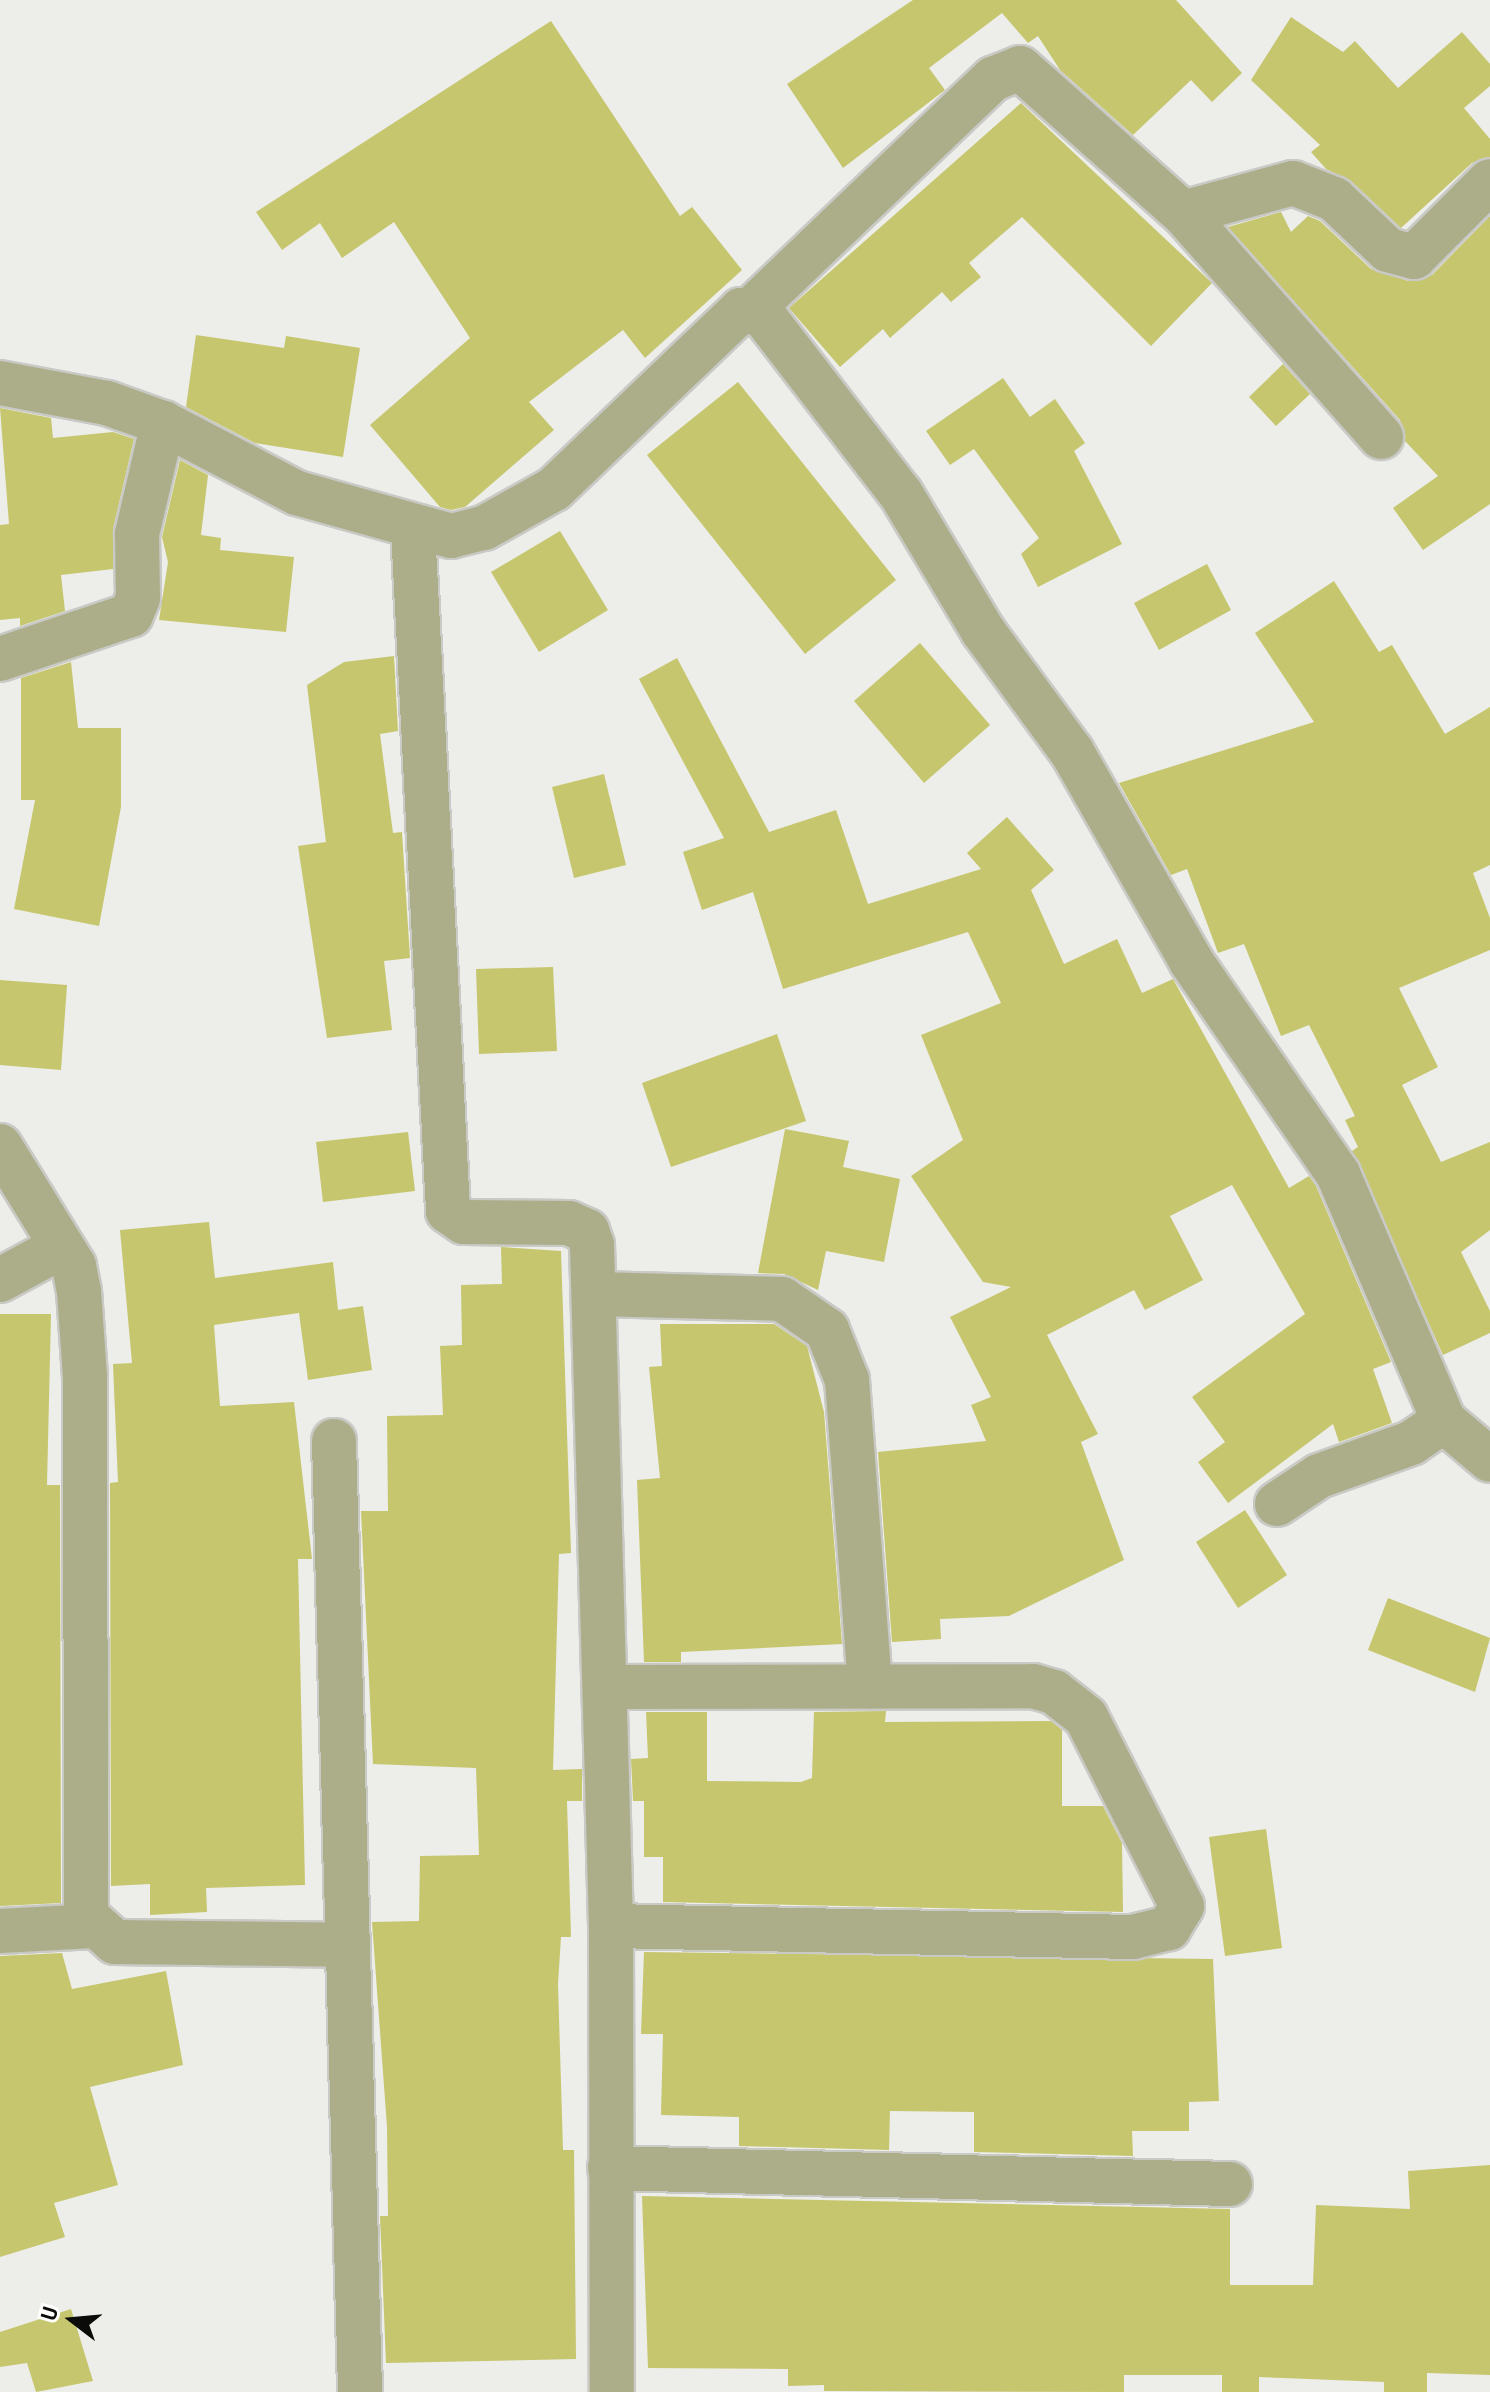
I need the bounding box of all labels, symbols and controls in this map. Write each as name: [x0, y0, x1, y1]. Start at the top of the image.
north arrow: [32, 2280, 112, 2360]
text: U: [33, 2303, 65, 2324]

